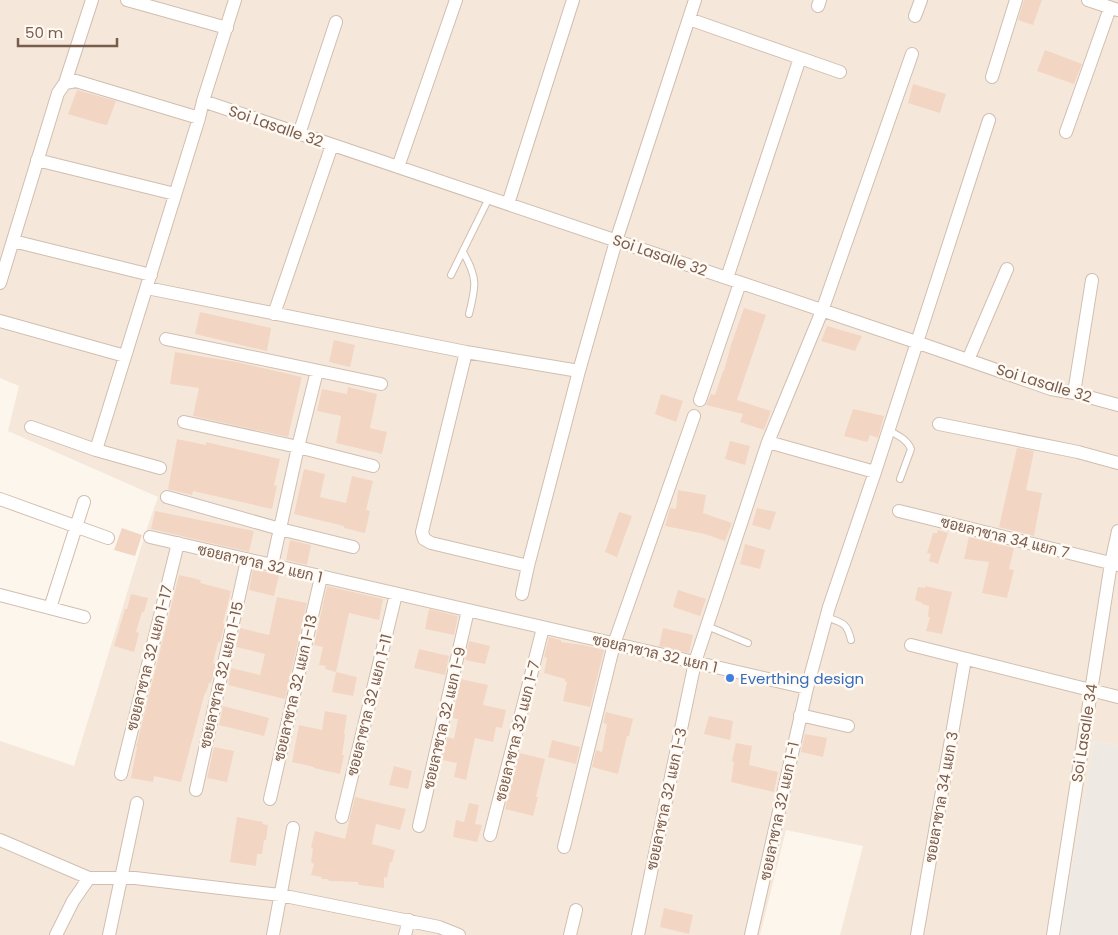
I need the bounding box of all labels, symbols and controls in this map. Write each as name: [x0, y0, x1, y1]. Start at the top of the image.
scale bar: [18, 15, 116, 47]
text: 50 m: [25, 22, 63, 43]
street label: Soi Lasalle 32: [226, 100, 326, 152]
street label: Soi Lasalle 32: [610, 229, 710, 281]
street label: Soi Lasalle 32: [994, 359, 1094, 407]
street label: ซอยลาซาล 34 แยก 7: [938, 511, 1072, 563]
street label: ซอยลาซาล 32 แยก 1: [195, 538, 325, 588]
street label: ซอยลาซาล 32 แยก 1-17: [121, 583, 177, 733]
street label: ซอยลาซาล 32 แยก 1-15: [194, 599, 248, 751]
street label: ซอยลาซาล 32 แยก 1-13: [268, 613, 322, 763]
street label: ซอยลาซาล 32 แยก 1: [590, 628, 720, 678]
street label: ซอยลาซาล 32 แยก 1-11: [341, 632, 397, 778]
street label: ซอยลาซาล 32 แยก 1-9: [417, 645, 471, 791]
street label: ซอยลาซาล 32 แยก 1-7: [489, 658, 545, 804]
place label: Everthing design: [740, 668, 864, 689]
marker: Everthing design: [724, 672, 736, 684]
street label: Soi Lasalle 34: [1066, 682, 1102, 784]
street label: ซอยลาซาล 32 แยก 1-3: [641, 726, 691, 872]
street label: ซอยลาซาล 34 แยก 3: [919, 730, 963, 864]
street label: ซอยลาซาล 32 แยก 1-1: [754, 740, 804, 882]

